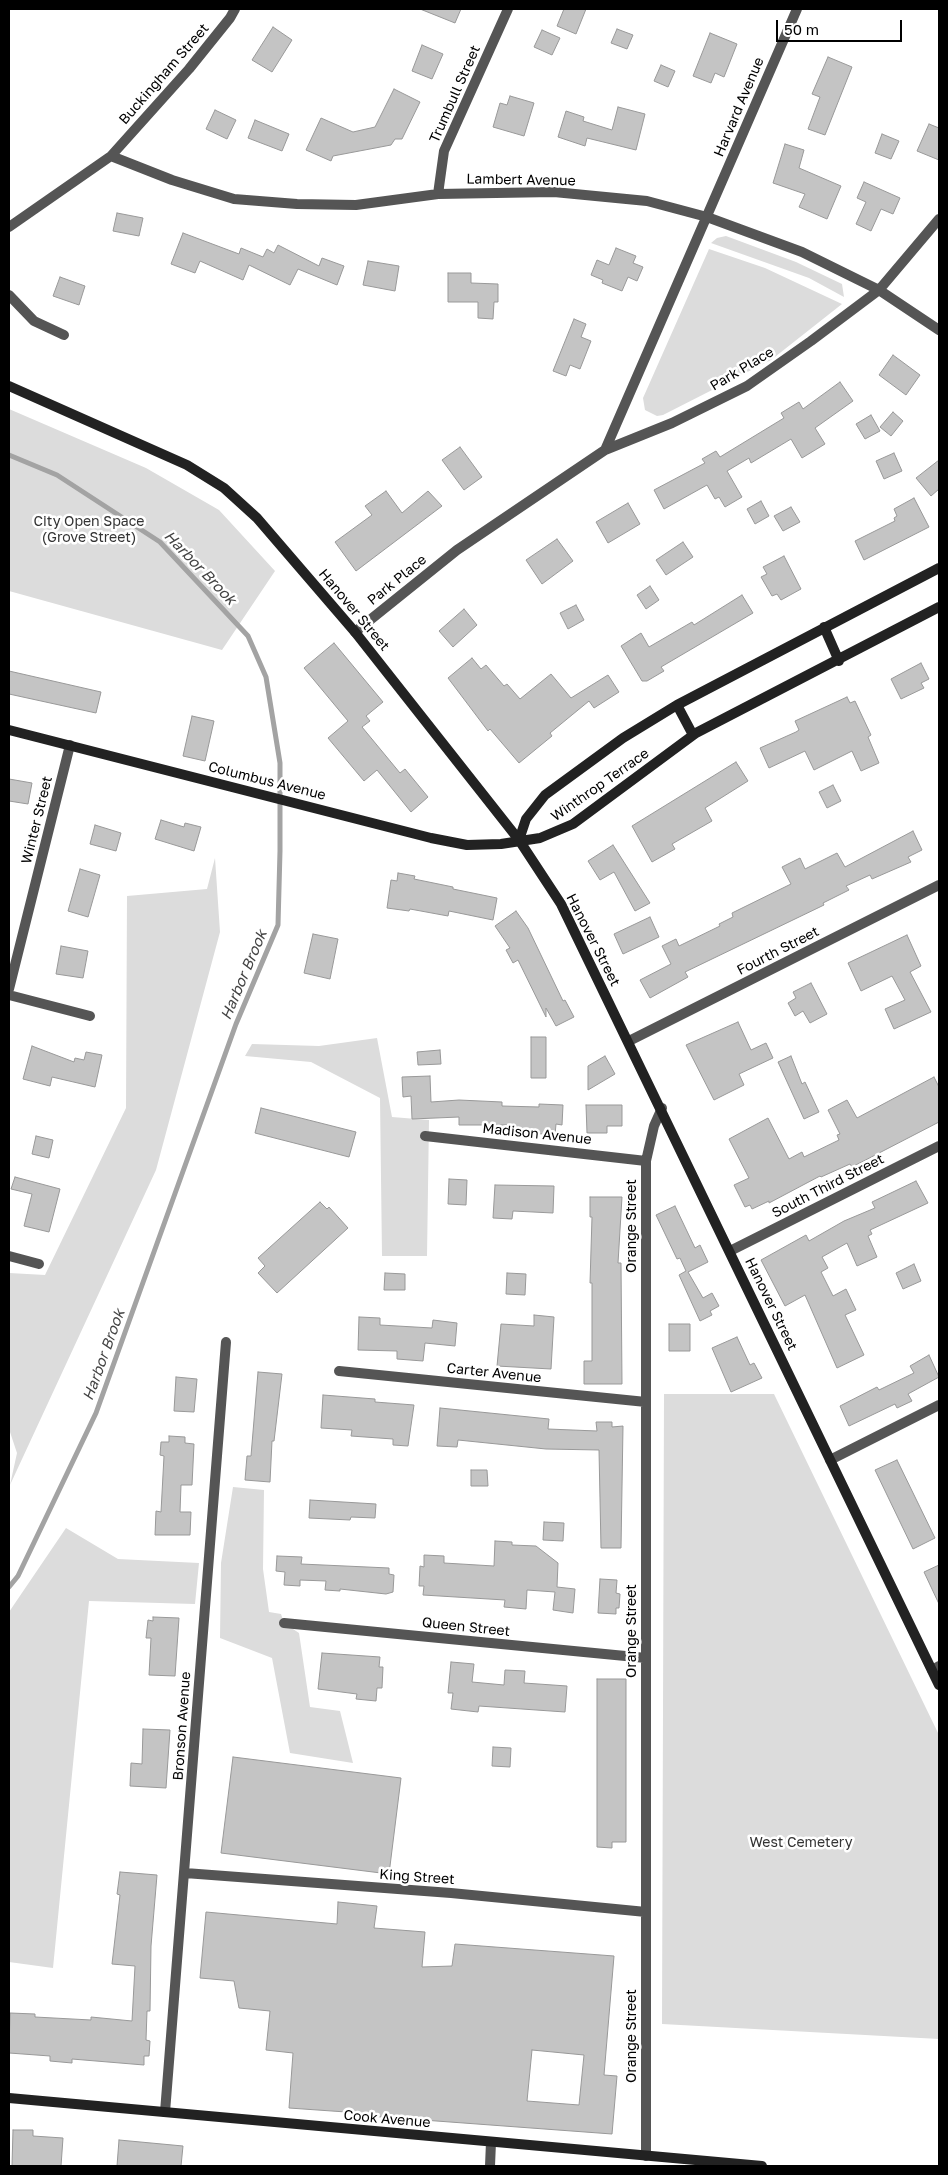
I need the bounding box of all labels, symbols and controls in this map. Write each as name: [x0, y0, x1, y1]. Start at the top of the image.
scale bar: [778, 10, 904, 42]
street label: Buckingham Street: [116, 20, 212, 128]
text: 50 m: [784, 20, 819, 38]
street label: Trumbull Street: [426, 43, 484, 145]
street label: Harvard Avenue: [710, 55, 768, 159]
street label: Lambert Avenue: [466, 171, 576, 189]
street label: Park Place: [707, 343, 777, 395]
park label: City Open Space (Grove Street): [34, 514, 144, 546]
water label: Harbor Brook: [160, 527, 240, 609]
street label: Park Place: [364, 551, 430, 609]
street label: Hanover Street: [315, 566, 393, 654]
street label: Winthrop Terrace: [548, 745, 652, 825]
street label: Columbus Avenue: [206, 758, 328, 804]
street label: Winter Street: [18, 774, 56, 866]
street label: Hanover Street: [563, 891, 623, 989]
street label: Fourth Street: [734, 923, 822, 979]
water label: Harbor Brook: [217, 927, 271, 1023]
street label: Madison Avenue: [482, 1120, 592, 1148]
street label: South Third Street: [769, 1150, 887, 1222]
street label: Orange Street: [624, 1179, 640, 1273]
street label: Hanover Street: [741, 1255, 801, 1353]
water label: Harbor Brook: [79, 1307, 129, 1403]
street label: Carter Avenue: [446, 1360, 542, 1386]
street label: Orange Street: [624, 1584, 640, 1678]
street label: Queen Street: [421, 1614, 511, 1640]
street label: Bronson Avenue: [170, 1671, 194, 1781]
park label: West Cemetery: [749, 1835, 853, 1851]
street label: King Street: [379, 1866, 455, 1888]
street label: Orange Street: [624, 1989, 640, 2083]
street label: Cook Avenue: [343, 2107, 431, 2131]

